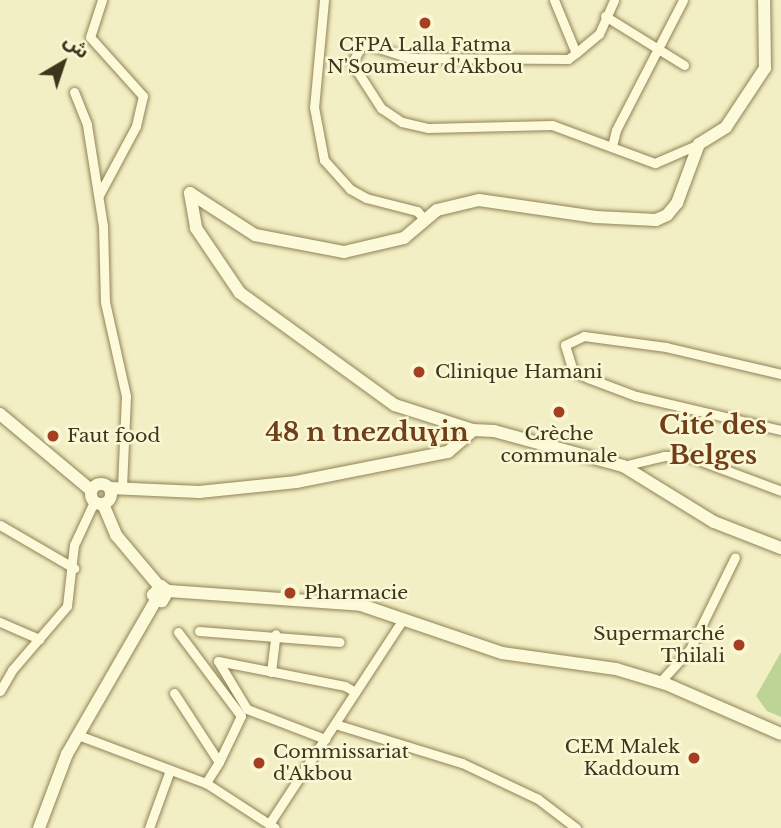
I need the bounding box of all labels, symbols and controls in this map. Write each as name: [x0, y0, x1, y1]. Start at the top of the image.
marker: CFPA Lalla Fatma N'Soumeur d'Akbou: [417, 15, 433, 31]
north arrow: [28, 28, 98, 98]
text: ش: [59, 29, 94, 63]
place label: CFPA Lalla Fatma N'Soumeur d'Akbou: [327, 34, 523, 78]
place label: Clinique Hamani: [435, 361, 603, 383]
marker: Clinique Hamani: [409, 362, 429, 382]
marker: Crèche communale: [551, 404, 567, 420]
district label: Cité des Belges: [659, 410, 767, 472]
district label: 48 n tnezduɣin: [265, 417, 469, 449]
place label: Crèche communale: [501, 423, 617, 467]
place label: Faut food: [67, 425, 160, 447]
marker: Faut food: [45, 428, 61, 444]
place label: Pharmacie: [304, 582, 408, 604]
marker: Pharmacie: [282, 585, 298, 601]
place label: Supermarché Thilali: [593, 623, 725, 667]
marker: Supermarché Thilali: [731, 637, 747, 653]
place label: CEM Malek Kaddoum: [565, 736, 680, 780]
place label: Commissariat d'Akbou: [273, 741, 409, 785]
marker: CEM Malek Kaddoum: [686, 750, 702, 766]
marker: Commissariat d'Akbou: [251, 755, 267, 771]

